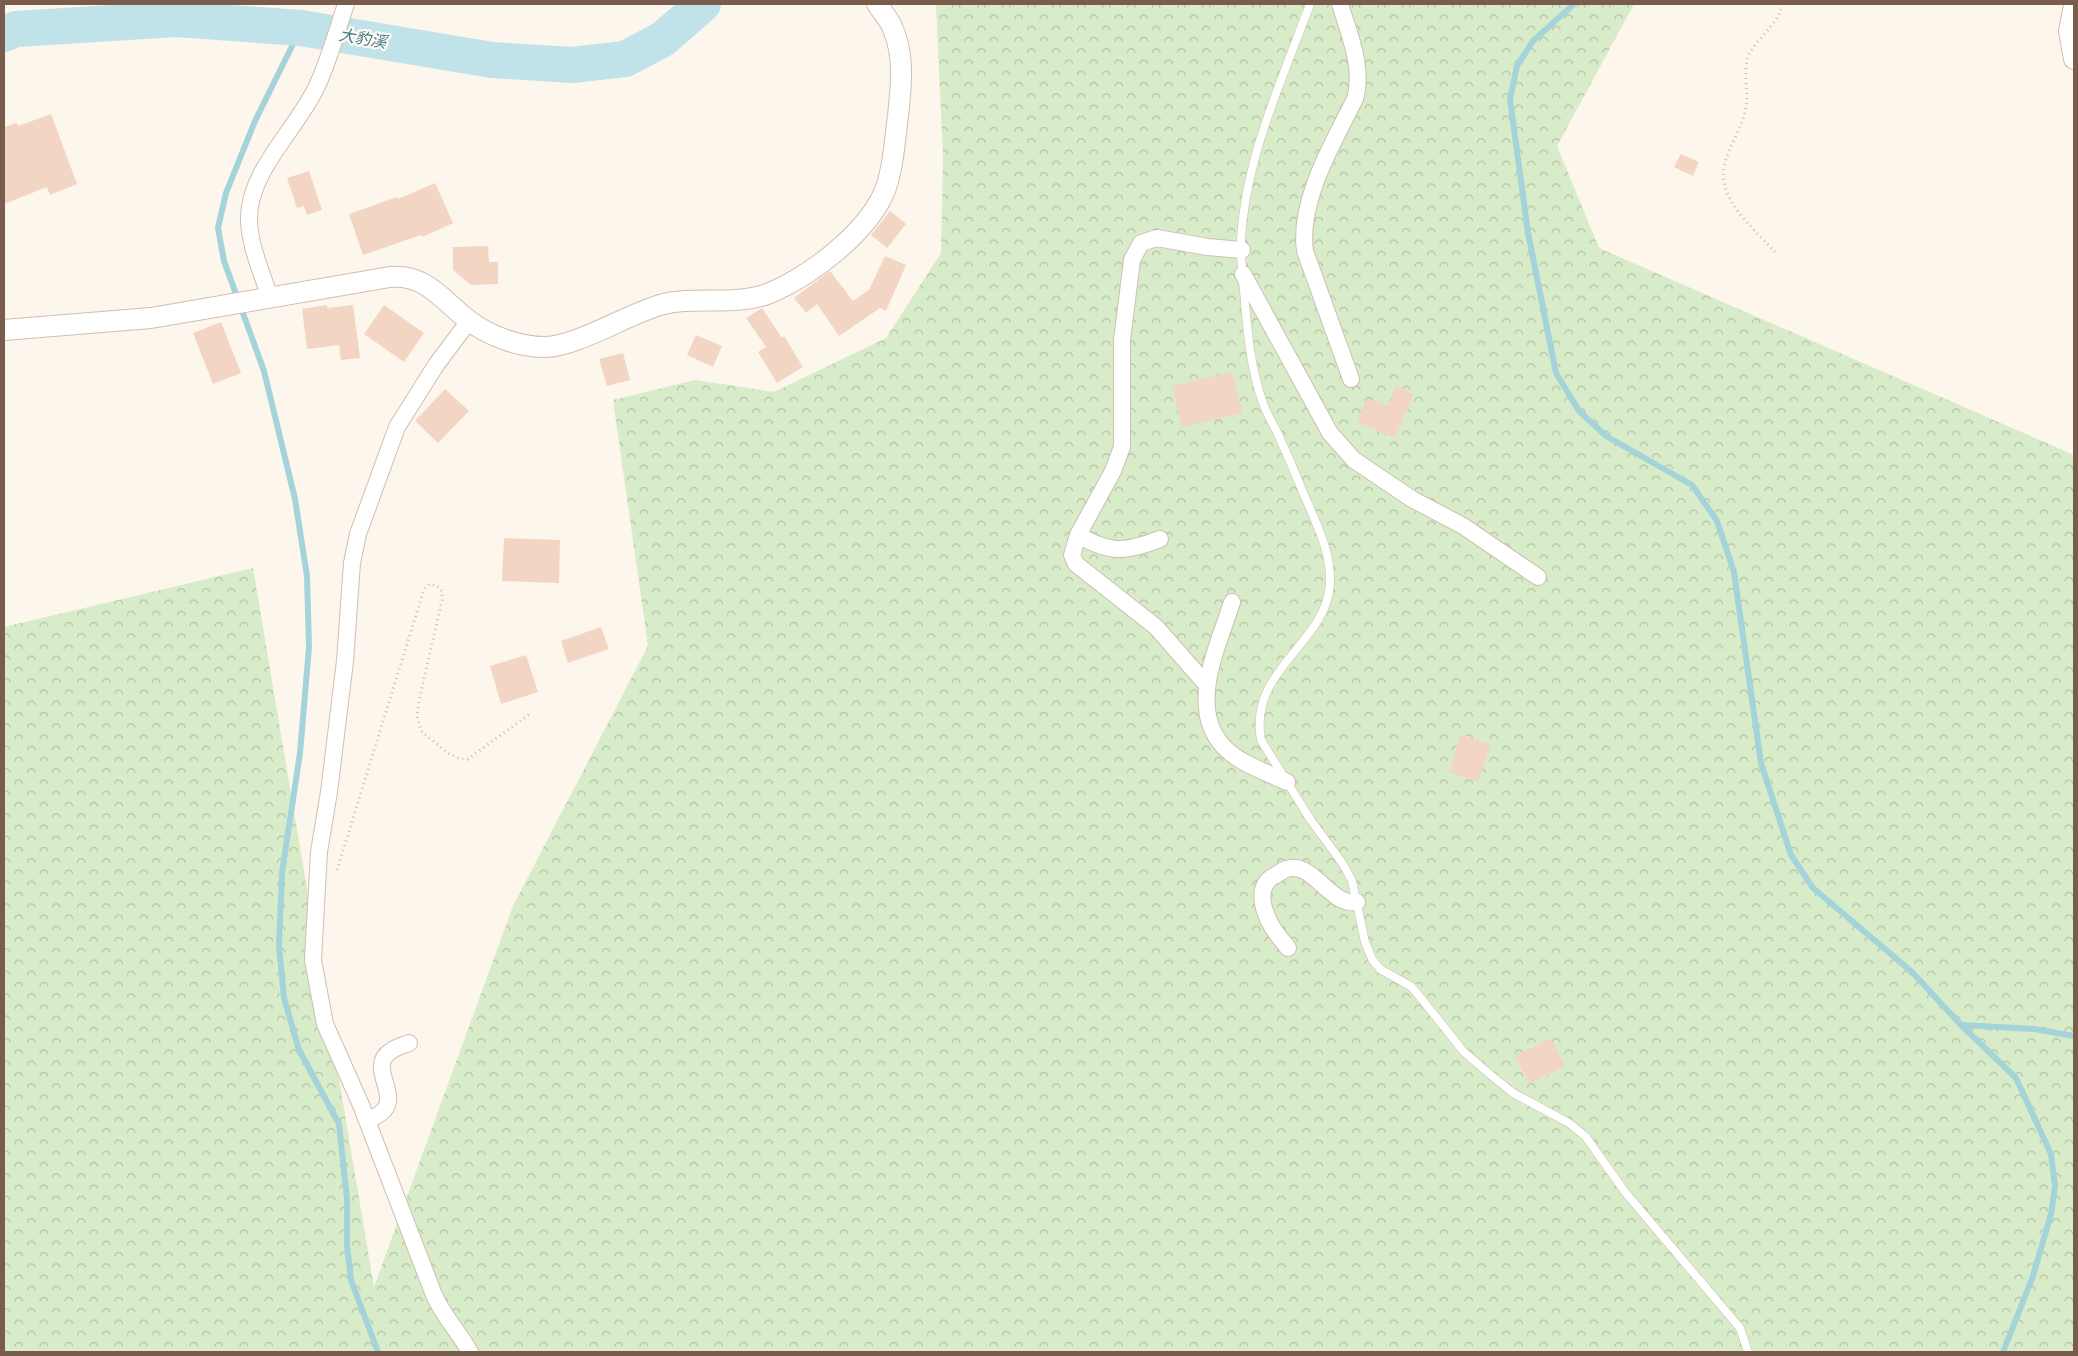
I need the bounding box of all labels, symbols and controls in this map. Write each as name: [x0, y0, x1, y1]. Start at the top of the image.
water label: 大豹溪: [338, 25, 390, 52]

